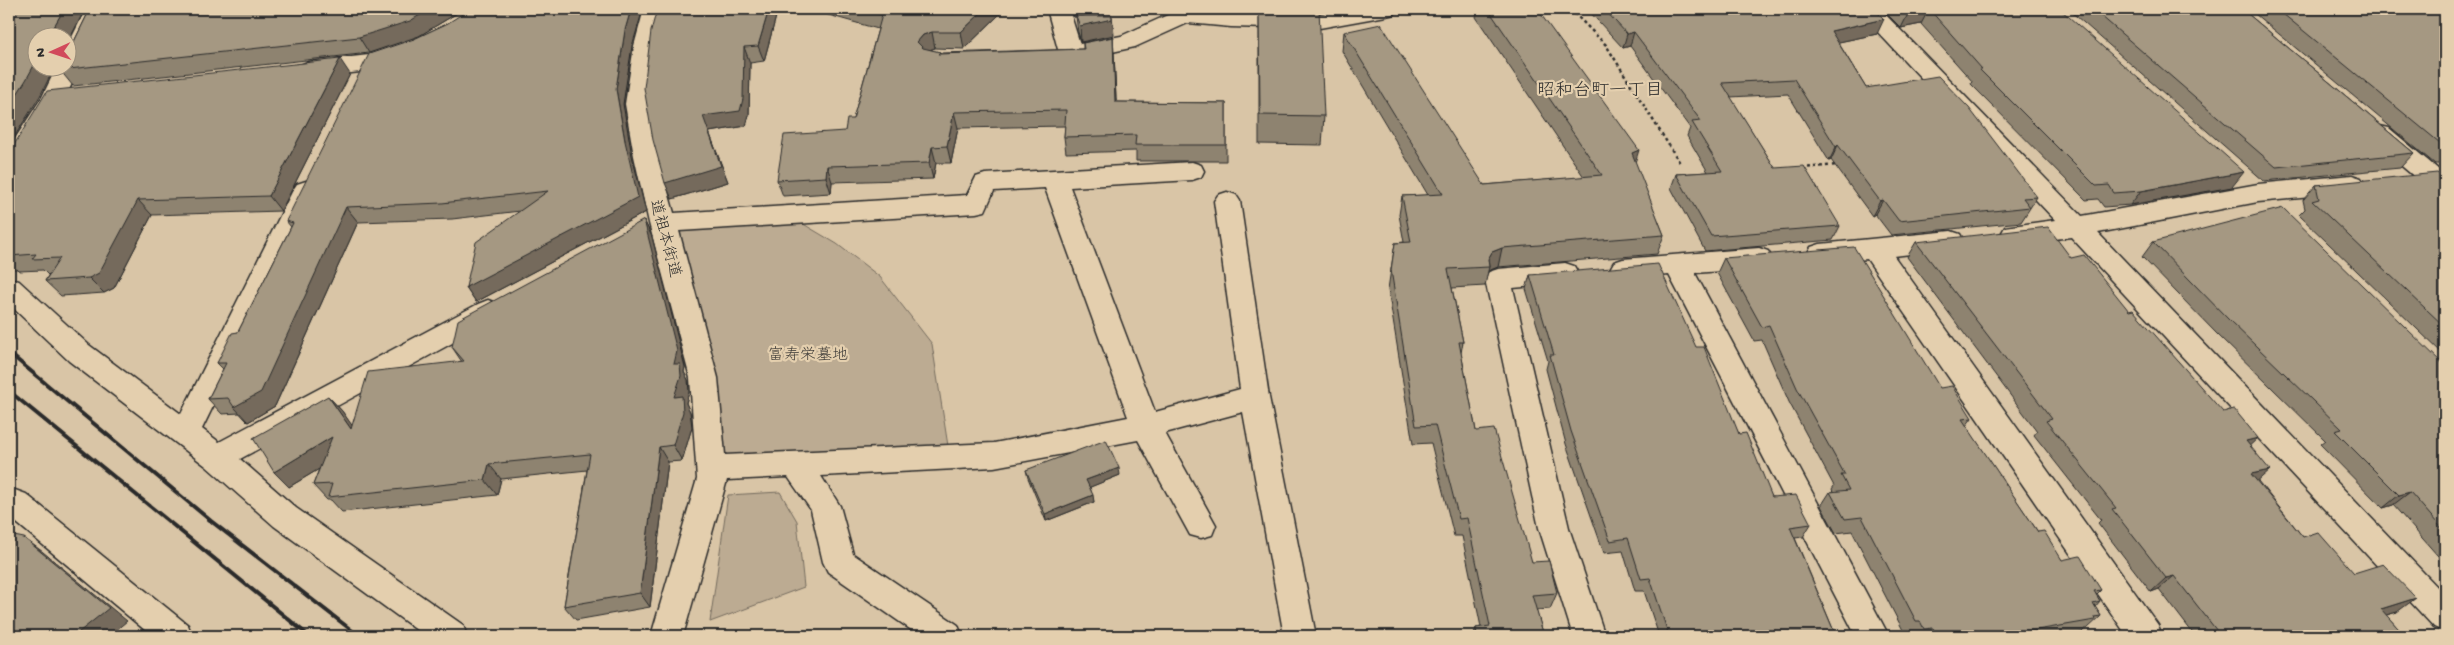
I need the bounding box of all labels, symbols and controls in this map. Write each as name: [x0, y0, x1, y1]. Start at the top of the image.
north arrow: [28, 28, 78, 78]
text: N: [33, 48, 50, 58]
district label: 昭和台町一丁目: [1537, 80, 1663, 102]
street label: 道祖本街道: [644, 198, 684, 280]
park label: 富寿栄墓地: [768, 346, 848, 366]

